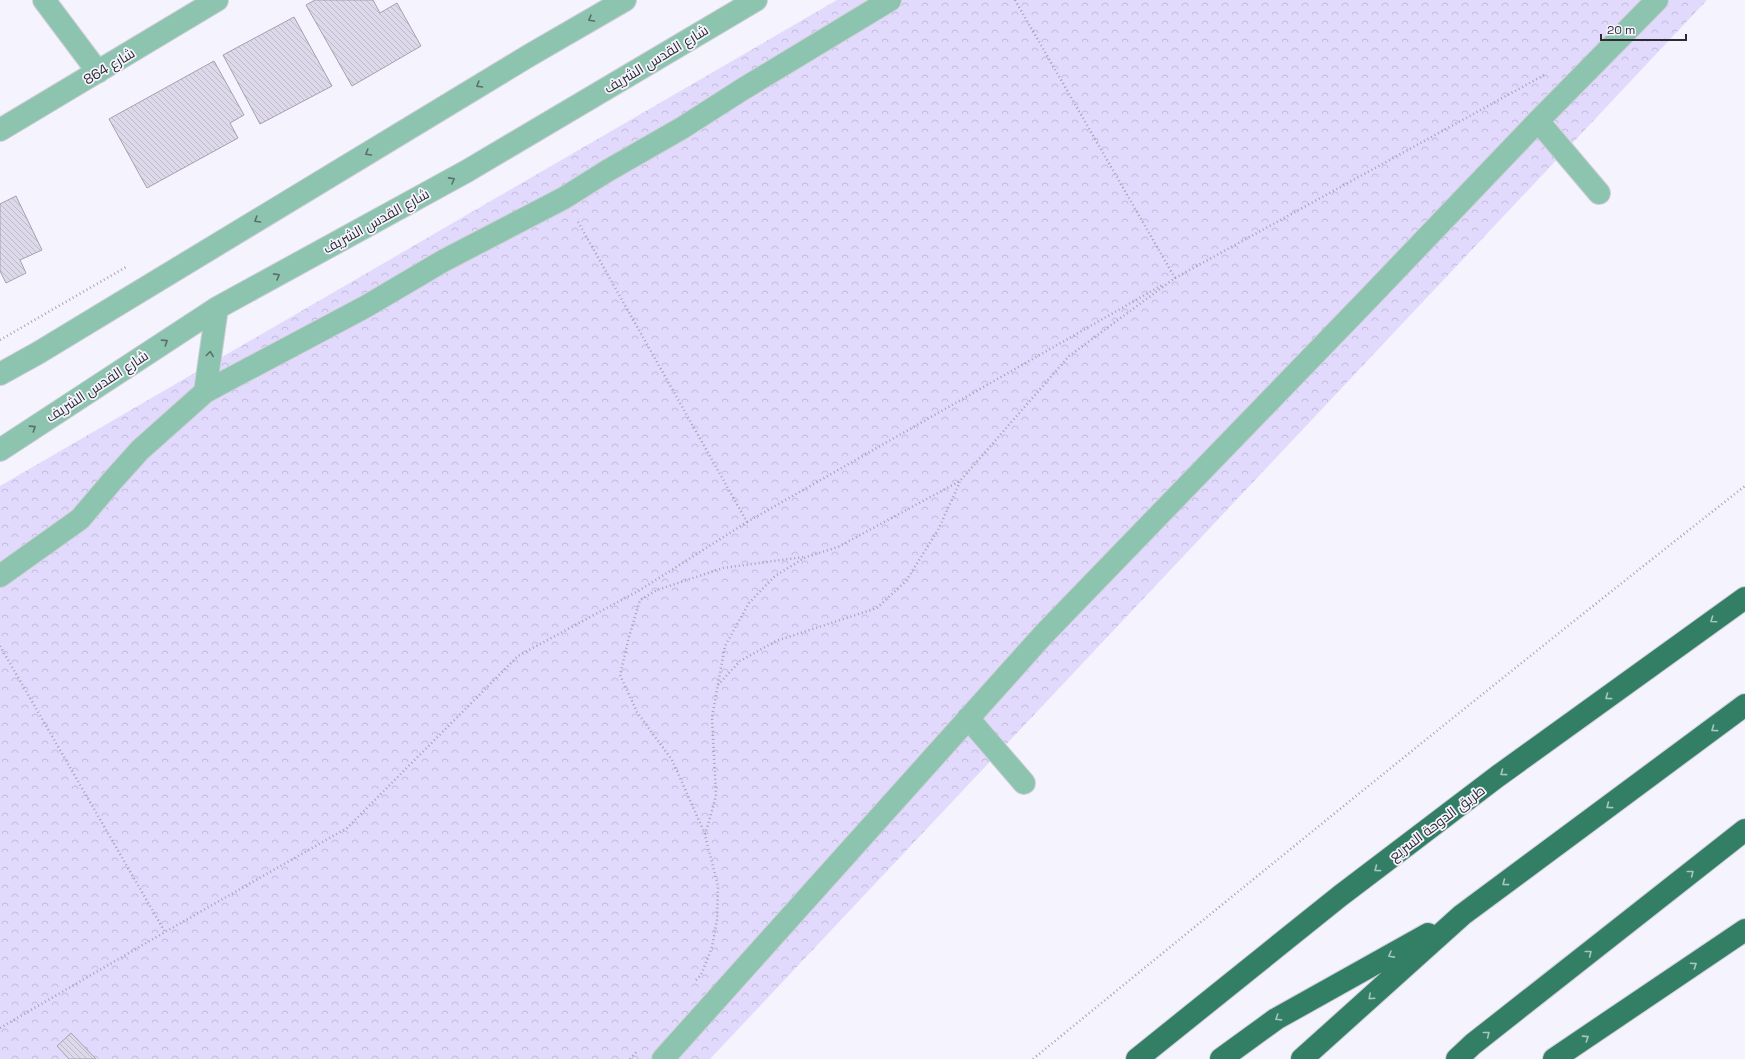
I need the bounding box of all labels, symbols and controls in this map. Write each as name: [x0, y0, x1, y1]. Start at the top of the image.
one-way arrow: [588, 15, 596, 22]
scale bar: [1601, 16, 1686, 42]
street label: شارع القدس الشريف: [601, 21, 711, 97]
text: 20 m: [1607, 22, 1635, 38]
street label: شارع 864: [80, 44, 138, 88]
one-way arrow: [476, 81, 483, 88]
one-way arrow: [365, 148, 372, 155]
one-way arrow: [448, 177, 455, 184]
street label: شارع القدس الشريف: [320, 184, 432, 258]
one-way arrow: [254, 216, 261, 223]
one-way arrow: [273, 273, 280, 280]
one-way arrow: [161, 339, 168, 347]
street label: شارع القدس الشريف: [42, 346, 152, 426]
one-way arrow: [205, 351, 214, 357]
one-way arrow: [29, 426, 36, 433]
one-way arrow: [1711, 615, 1718, 622]
one-way arrow: [1605, 692, 1612, 699]
one-way arrow: [1711, 724, 1718, 731]
one-way arrow: [1500, 768, 1507, 775]
street label: طريق الدوحة السريع: [1386, 781, 1488, 865]
one-way arrow: [1606, 801, 1613, 809]
one-way arrow: [1374, 864, 1381, 871]
one-way arrow: [1686, 870, 1693, 877]
one-way arrow: [1502, 878, 1509, 885]
one-way arrow: [1388, 950, 1395, 957]
one-way arrow: [1584, 951, 1591, 958]
one-way arrow: [1690, 962, 1697, 970]
one-way arrow: [1368, 993, 1375, 1000]
one-way arrow: [1275, 1014, 1282, 1021]
one-way arrow: [1482, 1031, 1489, 1038]
one-way arrow: [1582, 1035, 1589, 1042]

